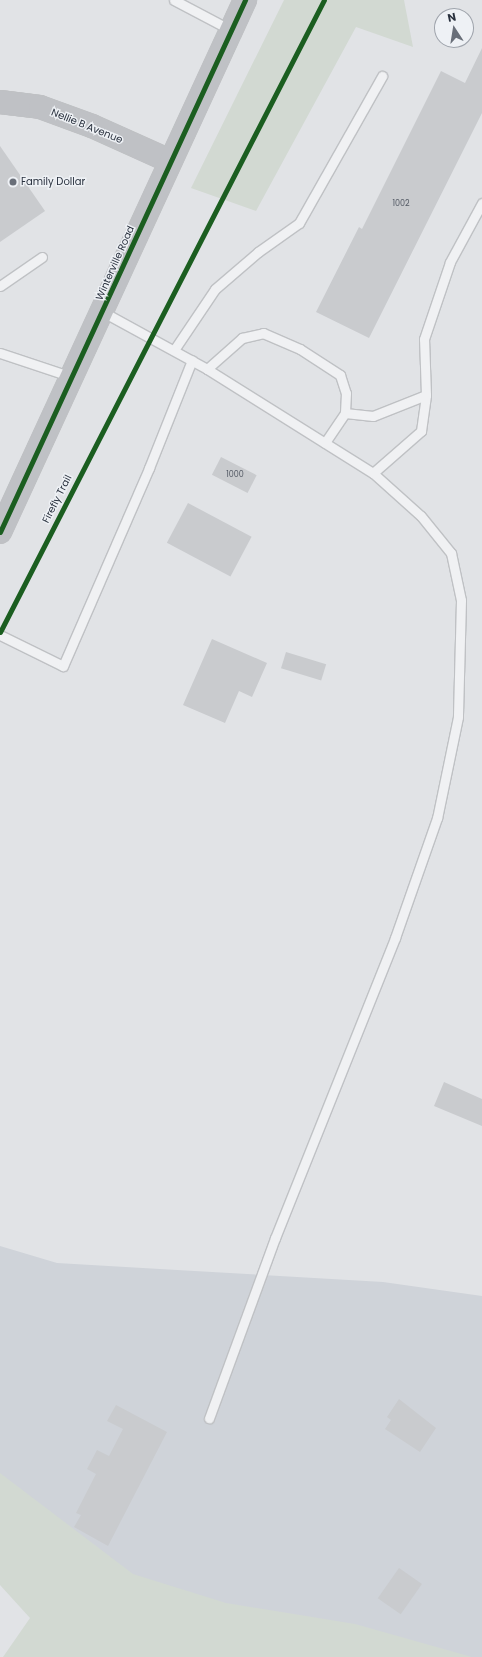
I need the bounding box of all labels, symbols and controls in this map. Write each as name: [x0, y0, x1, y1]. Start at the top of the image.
north arrow: [434, 8, 474, 48]
text: N: [446, 9, 457, 26]
street label: Nellie B Avenue: [50, 106, 124, 146]
place label: Family Dollar: [21, 176, 85, 188]
marker: Family Dollar: [8, 177, 18, 187]
house number: 1002: [392, 199, 410, 209]
street label: Winterville Road: [93, 224, 137, 302]
house number: 1000: [226, 470, 244, 480]
street label: Firefly Trail: [40, 473, 74, 525]

